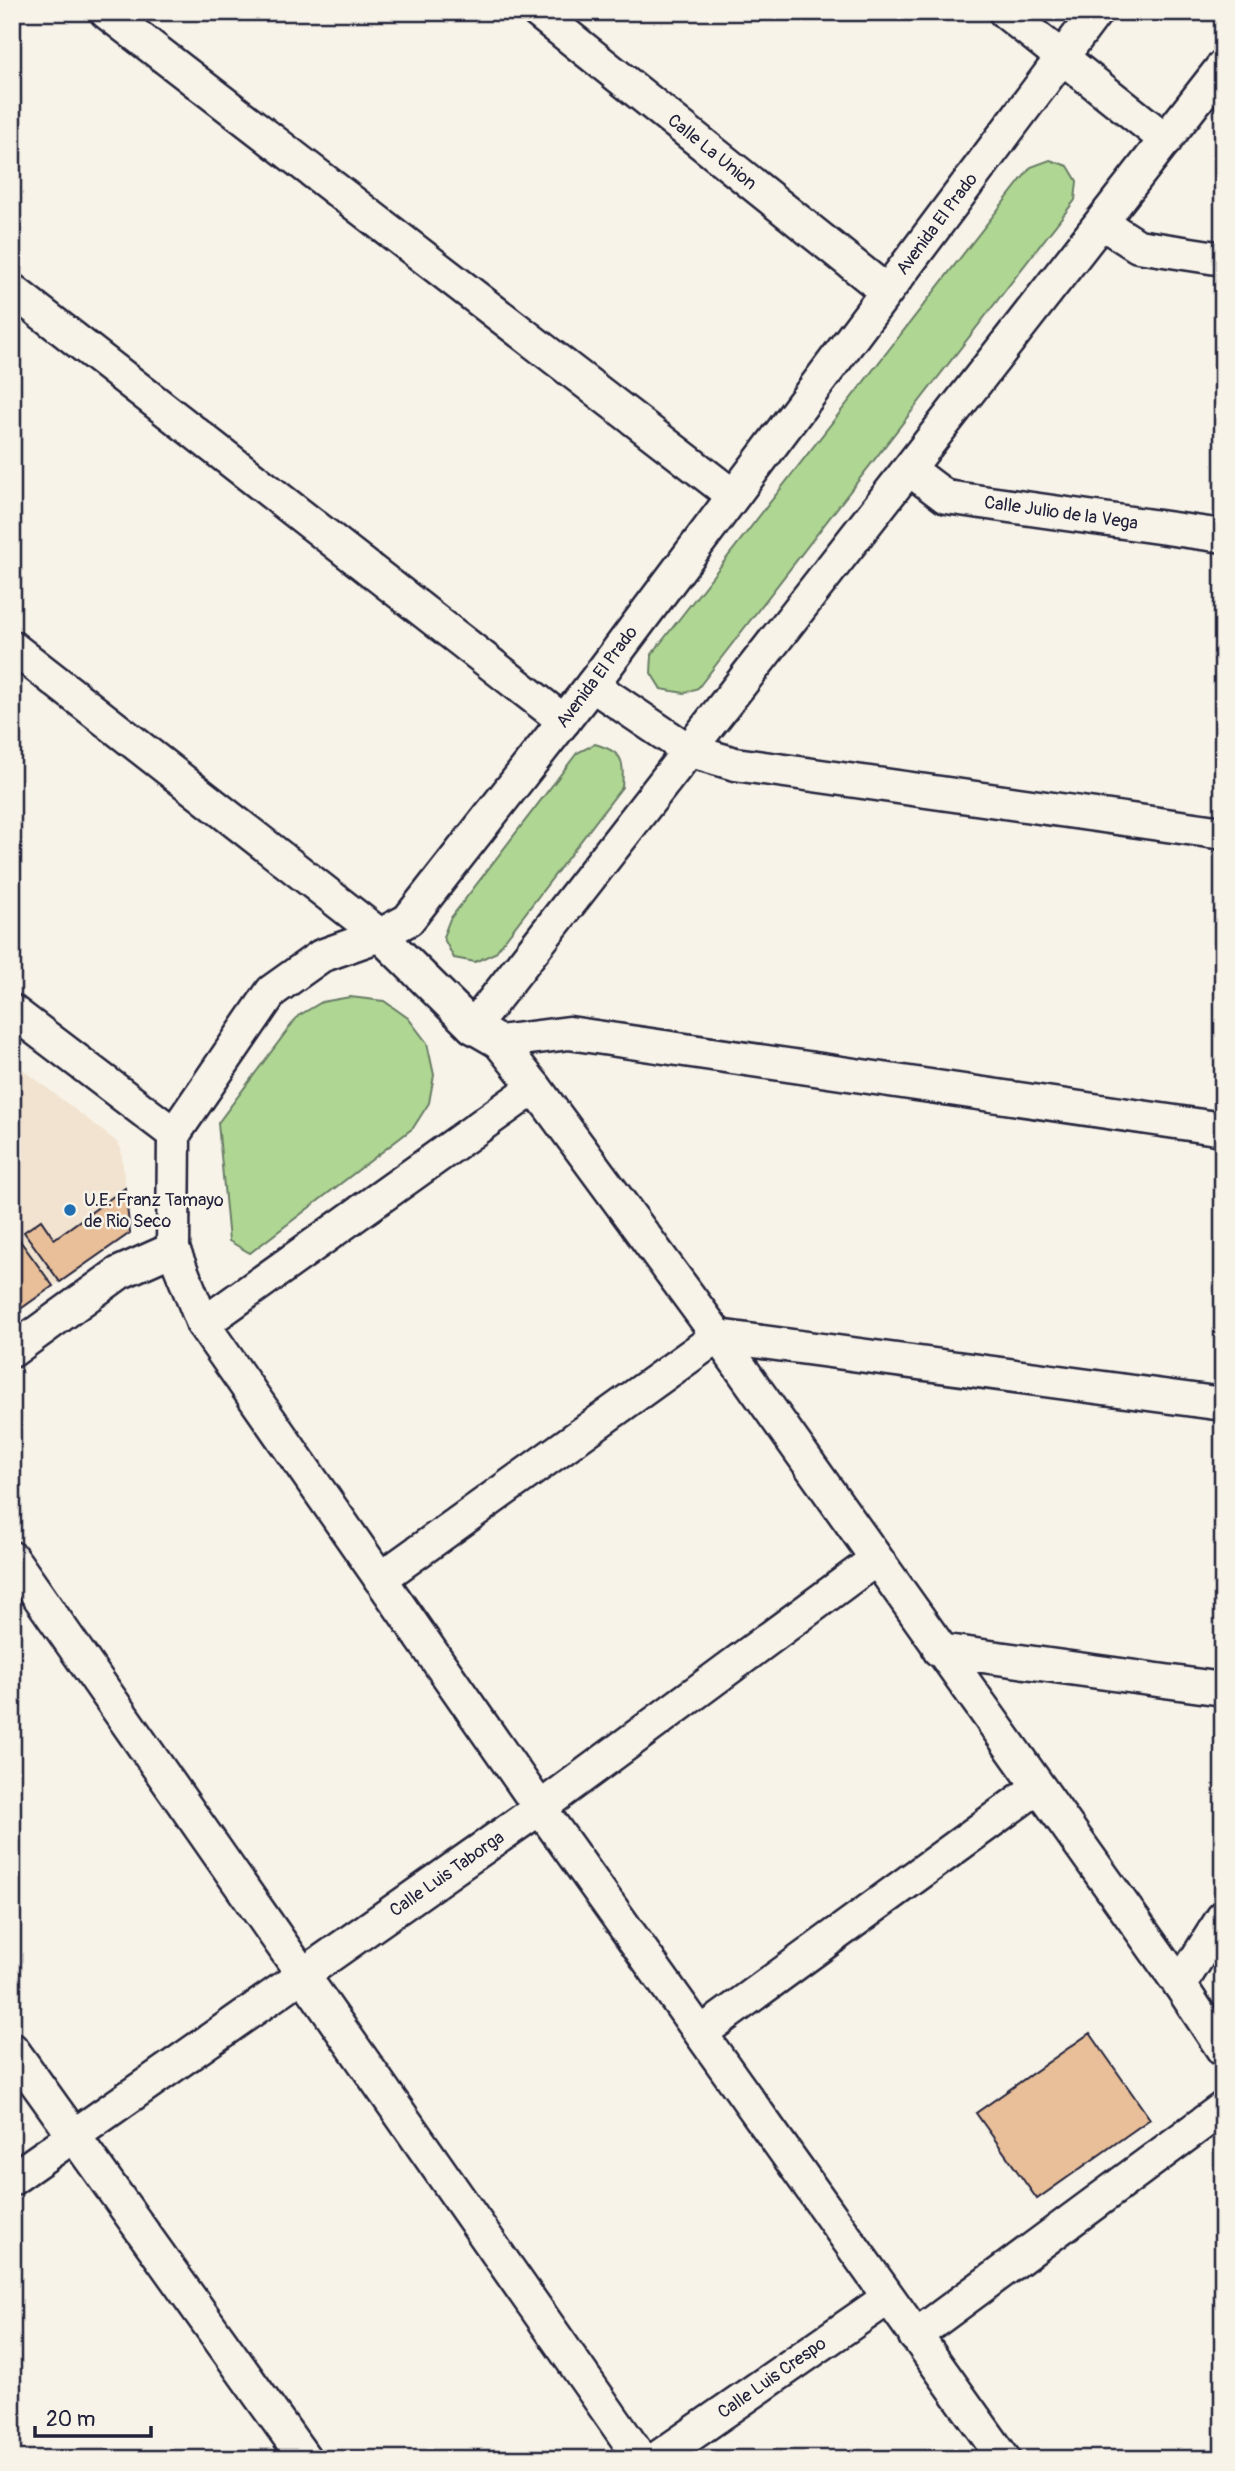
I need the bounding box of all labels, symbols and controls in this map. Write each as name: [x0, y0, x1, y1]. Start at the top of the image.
street label: Calle La Union: [663, 109, 761, 195]
street label: Avenida El Prado: [891, 168, 983, 280]
street label: Calle Julio de la Vega: [983, 491, 1139, 535]
street label: Avenida El Prado: [551, 621, 643, 733]
place label: U.E. Franz Tamayo de Rio Seco: [84, 1189, 224, 1233]
marker: U.E. Franz Tamayo de Rio Seco: [62, 1202, 78, 1218]
street label: Calle Luis Taborga: [385, 1826, 509, 1922]
street label: Calle Luis Crespo: [713, 2332, 831, 2424]
scale bar: [35, 2394, 150, 2438]
text: 20 m: [46, 2406, 95, 2433]

